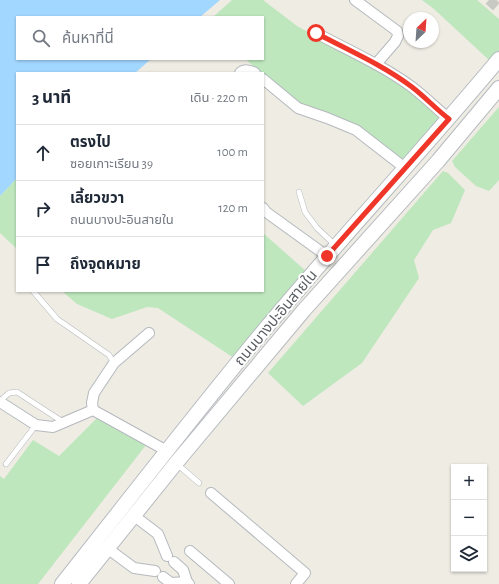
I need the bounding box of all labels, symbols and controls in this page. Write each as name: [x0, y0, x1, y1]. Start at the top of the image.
north arrow: [403, 12, 439, 48]
search box: [16, 16, 264, 60]
route start: [307, 24, 325, 42]
icon: search: [30, 27, 52, 49]
text: ค้นหาที่นี่: [62, 31, 114, 46]
text: 3 นาที: [32, 89, 71, 106]
text: เดิน · 220 m: [190, 92, 248, 105]
text: ตรงไป: [70, 135, 111, 150]
icon: ahead: [32, 142, 54, 164]
text: 100 m: [217, 146, 248, 159]
text: ซอยเกาะเรียน 39: [70, 158, 153, 171]
text: เลี้ยวขวา: [70, 191, 124, 206]
icon: right: [32, 198, 54, 220]
text: 120 m: [218, 202, 248, 215]
text: ถนนบางปะอินสายใน: [70, 214, 174, 227]
route end: [318, 247, 336, 265]
icon: arrive: [32, 254, 54, 276]
text: ถึงจุดหมาย: [70, 257, 141, 272]
street label: ถนนบางปะอินสายใน: [231, 267, 320, 369]
map controls: [451, 464, 487, 572]
button: +: [451, 464, 487, 500]
button: −: [451, 500, 487, 536]
button: layers: [451, 536, 487, 572]

